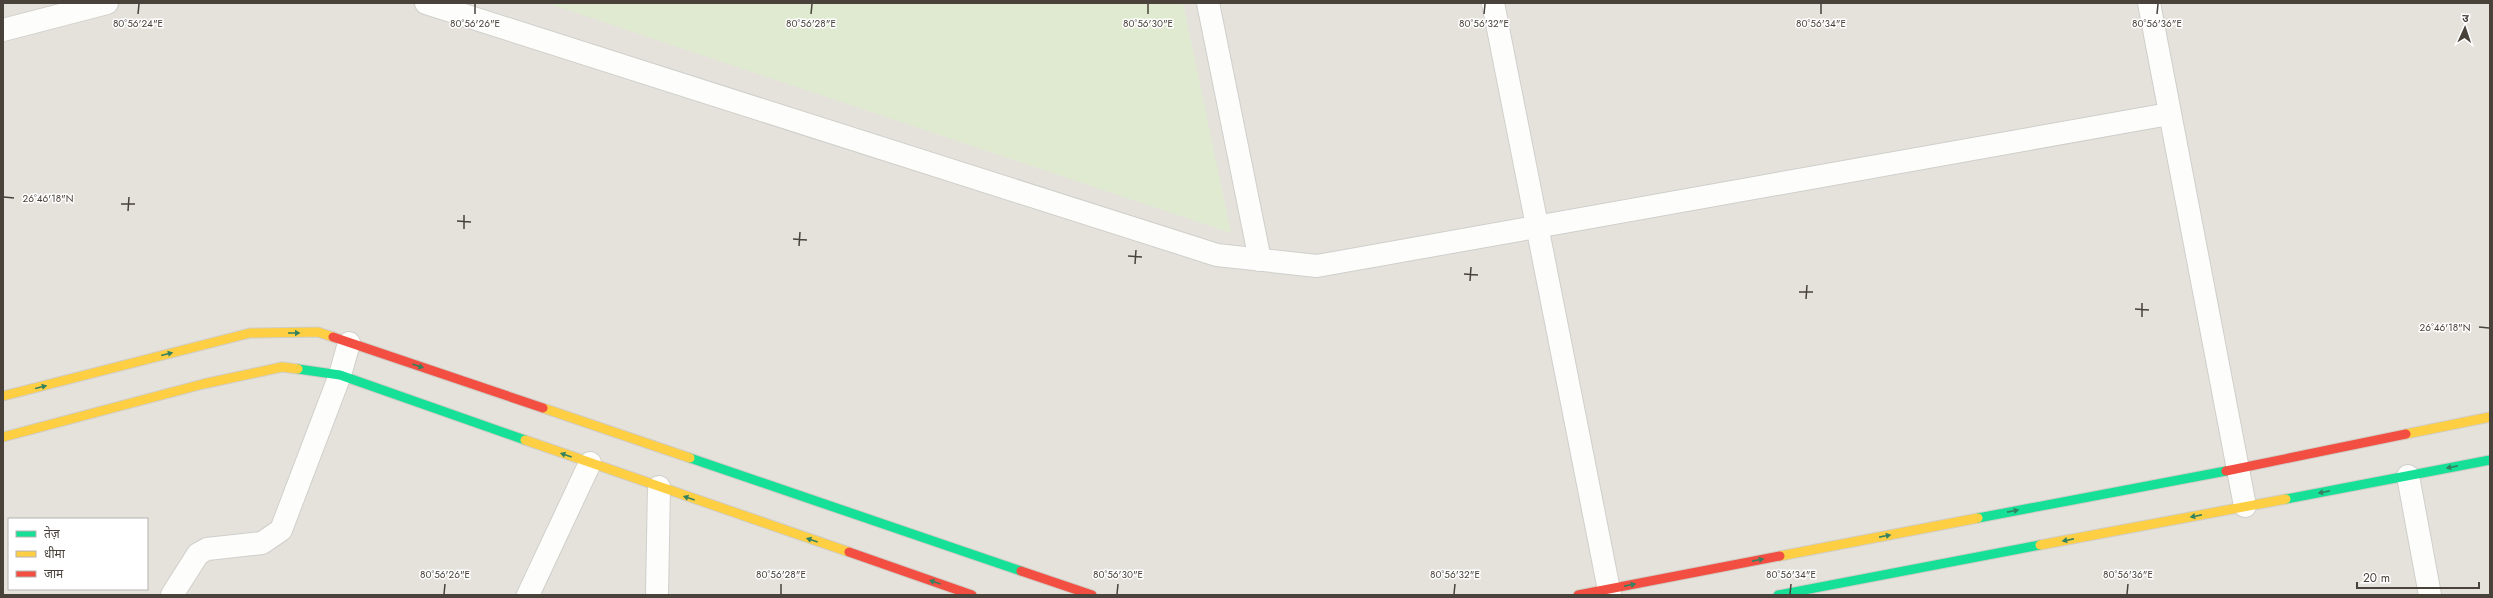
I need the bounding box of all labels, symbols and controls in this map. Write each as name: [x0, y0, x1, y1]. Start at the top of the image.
north arrow: [2445, 8, 2485, 48]
text: उ: [2462, 10, 2470, 26]
text: 80°56'24"E: [113, 16, 163, 31]
text: 80°56'26"E: [450, 16, 500, 31]
text: 80°56'28"E: [786, 16, 836, 31]
text: 80°56'30"E: [1123, 16, 1173, 31]
text: 80°56'32"E: [1459, 16, 1509, 31]
text: 80°56'34"E: [1796, 16, 1846, 31]
text: 80°56'36"E: [2132, 16, 2182, 31]
text: 26°46'18"N: [22, 191, 74, 206]
text: 26°46'18"N: [2419, 320, 2471, 335]
one-way arrow: [288, 330, 301, 336]
one-way arrow: [160, 351, 173, 357]
one-way arrow: [413, 364, 425, 370]
one-way arrow: [35, 383, 47, 389]
one-way arrow: [560, 452, 572, 458]
one-way arrow: [2446, 465, 2458, 471]
one-way arrow: [2318, 489, 2330, 495]
one-way arrow: [683, 494, 695, 500]
one-way arrow: [2007, 508, 2019, 514]
one-way arrow: [2190, 513, 2202, 519]
legend: [8, 518, 148, 590]
text: तेज़: [44, 525, 61, 543]
one-way arrow: [1879, 533, 1892, 539]
one-way arrow: [805, 537, 817, 543]
one-way arrow: [2062, 537, 2075, 543]
text: धीमा: [44, 545, 66, 563]
one-way arrow: [1752, 557, 1764, 563]
scale bar: [2357, 564, 2479, 590]
text: जाम: [44, 565, 64, 583]
text: 80°56'26"E: [420, 567, 470, 582]
text: 80°56'28"E: [756, 567, 806, 582]
text: 80°56'30"E: [1093, 567, 1143, 582]
text: 80°56'32"E: [1430, 567, 1480, 582]
text: 80°56'34"E: [1766, 567, 1816, 582]
text: 80°56'36"E: [2103, 567, 2153, 582]
text: 20 m: [2363, 569, 2390, 587]
one-way arrow: [928, 579, 940, 585]
one-way arrow: [1624, 582, 1636, 588]

